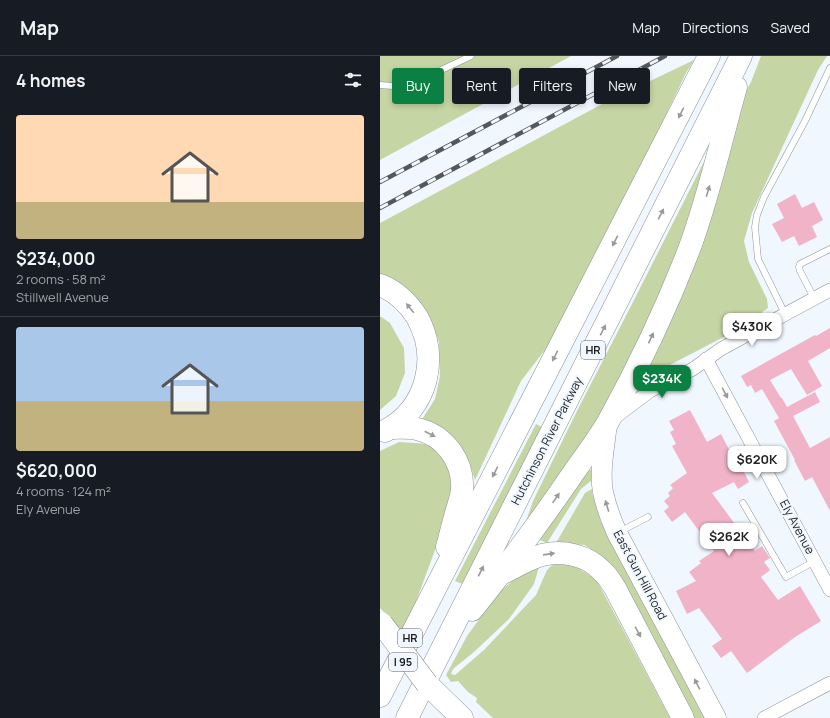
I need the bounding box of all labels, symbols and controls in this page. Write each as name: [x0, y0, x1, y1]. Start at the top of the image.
text: Map: [20, 15, 59, 41]
text: Map: [632, 18, 660, 37]
text: Directions: [682, 18, 749, 37]
text: Saved: [771, 18, 810, 37]
chip: Buy: [392, 68, 444, 104]
chip: Rent: [452, 68, 511, 104]
chip: Filters: [519, 68, 586, 104]
chip: New: [594, 68, 650, 104]
text: 4 homes: [16, 69, 85, 92]
icon: filters: [342, 69, 364, 91]
one-way arrow: [677, 107, 684, 118]
icon: home: [154, 141, 226, 213]
one-way arrow: [705, 185, 711, 197]
one-way arrow: [658, 208, 664, 220]
one-way arrow: [612, 235, 618, 247]
text: $234,000: [16, 247, 95, 270]
text: 2 rooms · 58 m²: [16, 270, 106, 288]
text: Stillwell Avenue: [16, 288, 109, 306]
one-way arrow: [405, 302, 414, 313]
pin: $430K: [724, 313, 780, 347]
text: $430K: [732, 317, 772, 335]
one-way arrow: [599, 324, 606, 336]
one-way arrow: [648, 333, 654, 344]
road number: HR: [581, 341, 605, 359]
one-way arrow: [552, 350, 558, 362]
icon: home: [154, 353, 226, 425]
pin: $234K: [634, 365, 690, 399]
text: $234K: [642, 369, 682, 387]
street label: Hutchinson River Parkway: [507, 373, 587, 508]
one-way arrow: [721, 388, 728, 399]
one-way arrow: [424, 431, 436, 437]
pin: $620K: [729, 446, 785, 480]
text: $620K: [737, 450, 777, 468]
text: $620,000: [16, 459, 97, 482]
one-way arrow: [492, 466, 499, 477]
text: 4 rooms · 124 m²: [16, 482, 111, 500]
one-way arrow: [553, 493, 560, 504]
street label: Ely Avenue: [776, 497, 819, 557]
one-way arrow: [604, 499, 610, 511]
text: Ely Avenue: [16, 500, 80, 518]
pin: $262K: [701, 523, 757, 557]
street label: East Gun Hill Road: [610, 527, 671, 623]
text: $262K: [709, 527, 749, 545]
one-way arrow: [543, 551, 555, 557]
one-way arrow: [478, 565, 485, 577]
one-way arrow: [635, 626, 642, 638]
road number: HR: [398, 629, 422, 647]
road number: I 95: [389, 653, 417, 671]
one-way arrow: [694, 678, 701, 689]

